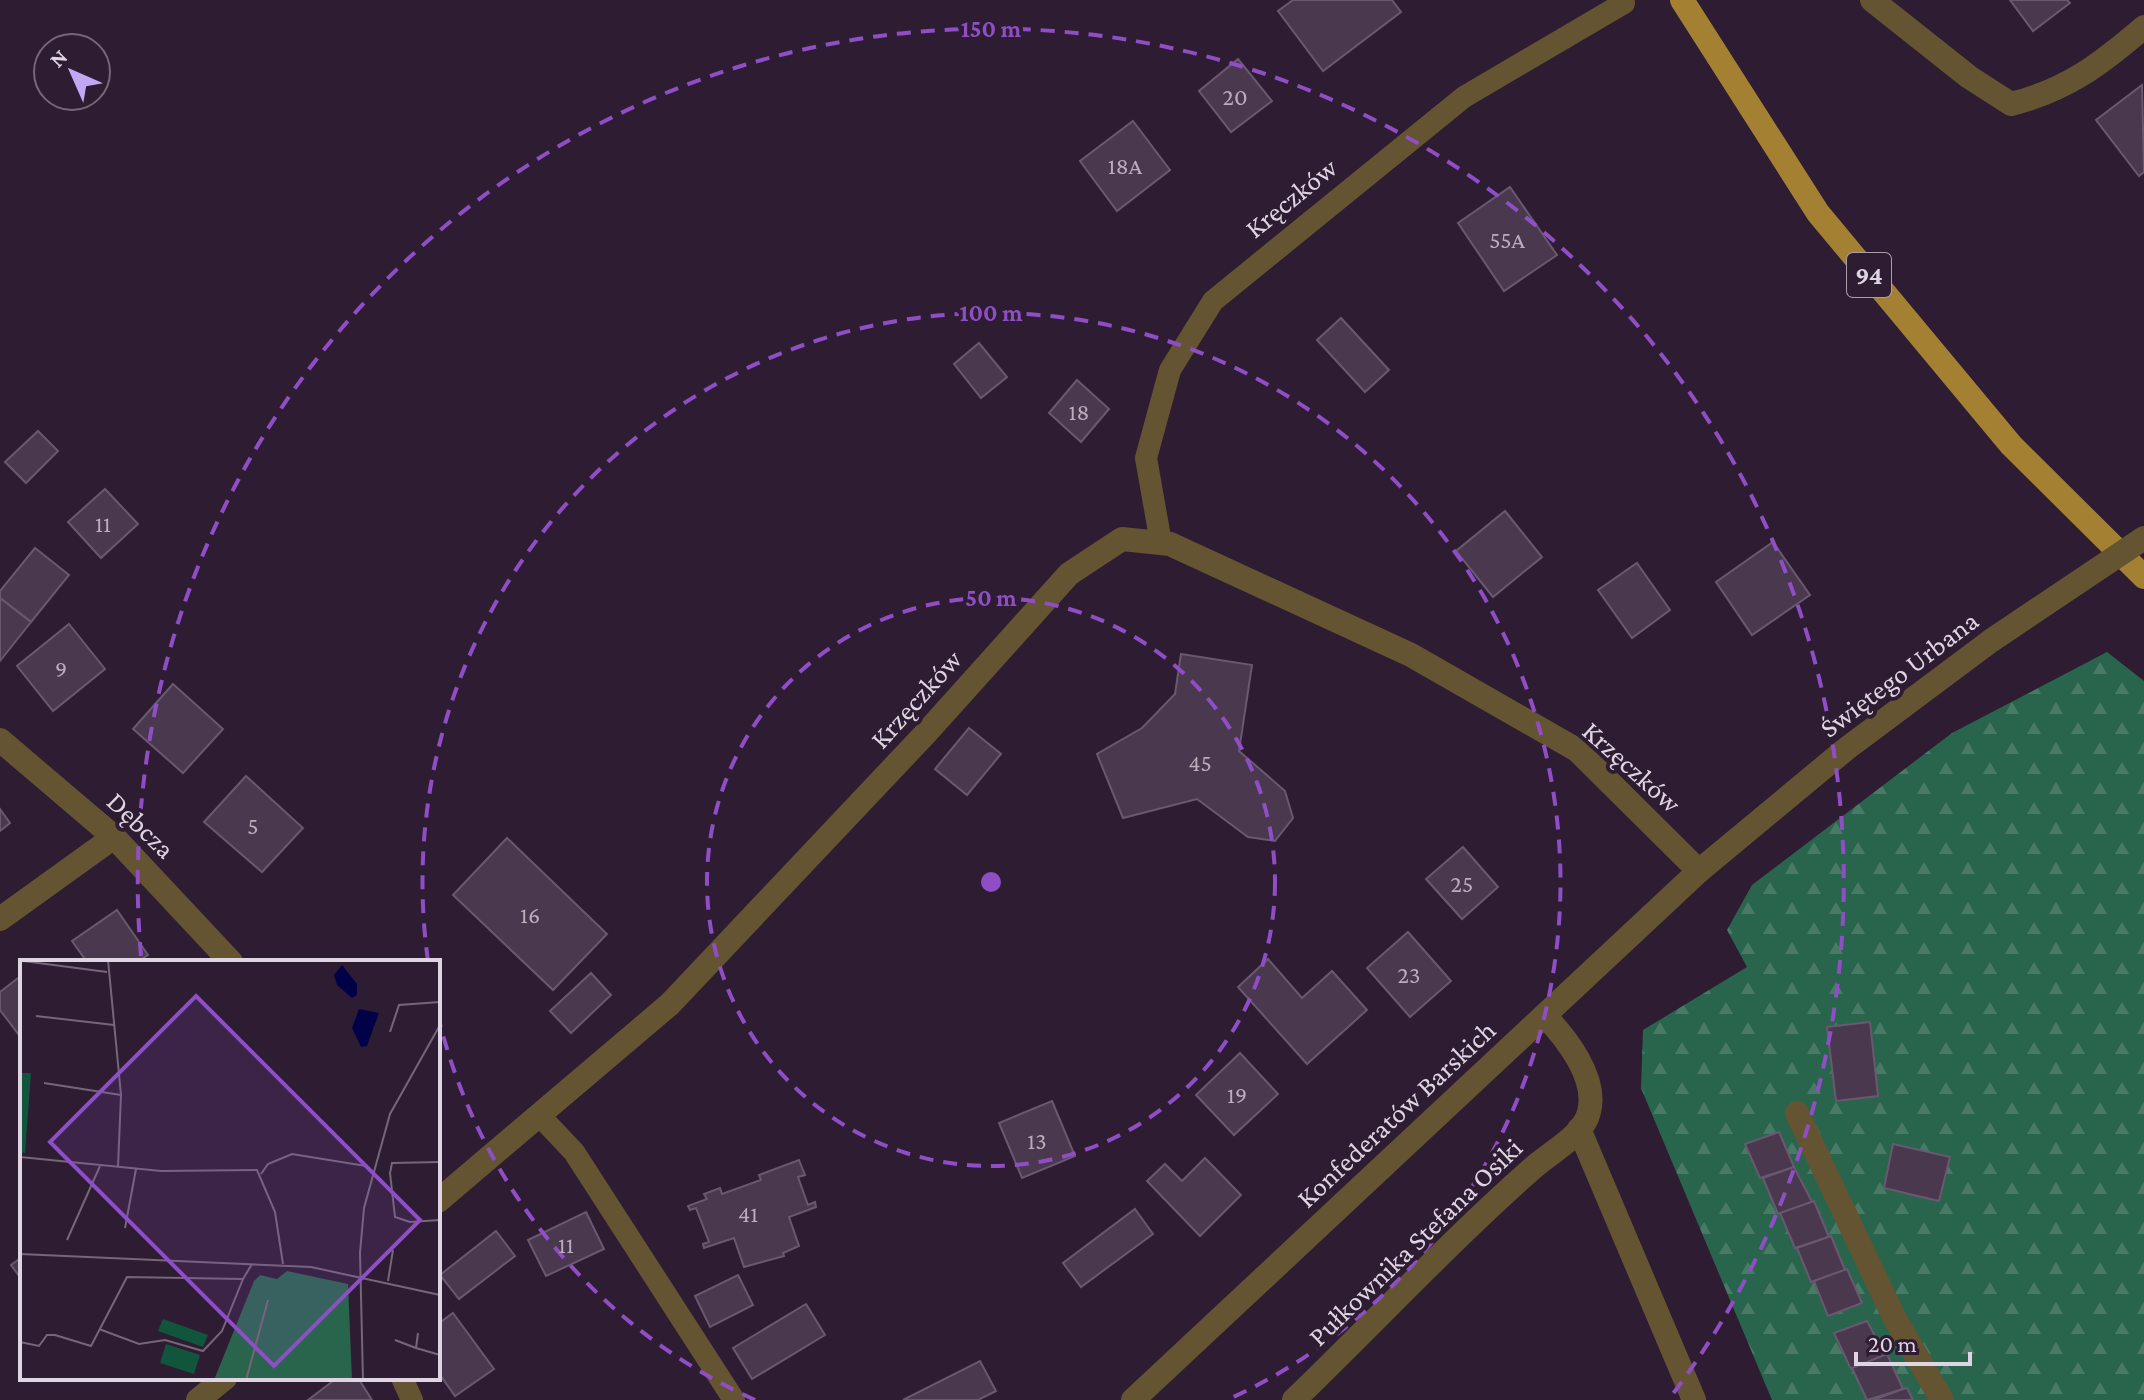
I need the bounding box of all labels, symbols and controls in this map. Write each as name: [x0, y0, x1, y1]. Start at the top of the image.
text: 150 m: [961, 15, 1022, 42]
north arrow: [32, 32, 112, 112]
text: N: [44, 44, 72, 72]
house number: 20: [1222, 83, 1248, 110]
street label: Kręczków: [1239, 151, 1343, 244]
house number: 18A: [1108, 152, 1143, 179]
house number: 55A: [1489, 226, 1525, 253]
road number: 94: [1847, 253, 1891, 297]
text: 100 m: [959, 299, 1023, 326]
house number: 18: [1069, 398, 1089, 425]
house number: 11: [95, 510, 111, 537]
text: 50 m: [965, 584, 1017, 611]
street label: Świętego Urbana: [1814, 604, 1984, 744]
street label: Krzęczków: [864, 643, 968, 754]
house number: 9: [55, 655, 67, 682]
street label: Krzęczków: [1577, 715, 1688, 819]
house number: 45: [1188, 749, 1212, 776]
street label: Dębcza: [101, 785, 181, 865]
house number: 5: [247, 812, 259, 839]
centre of rings: [977, 868, 1005, 896]
house number: 25: [1451, 870, 1473, 897]
house number: 16: [520, 901, 540, 928]
inset map: [20, 960, 440, 1380]
house number: 23: [1398, 961, 1420, 988]
street label: Konfederatów Barskich: [1291, 1014, 1501, 1214]
house number: 19: [1227, 1081, 1247, 1108]
house number: 13: [1027, 1127, 1047, 1154]
street label: Pułkownika Stefana Osiki: [1302, 1132, 1528, 1352]
house number: 41: [738, 1200, 758, 1227]
house number: 11: [558, 1231, 574, 1258]
scale bar: [1856, 1316, 1970, 1366]
text: 20 m: [1868, 1330, 1917, 1357]

